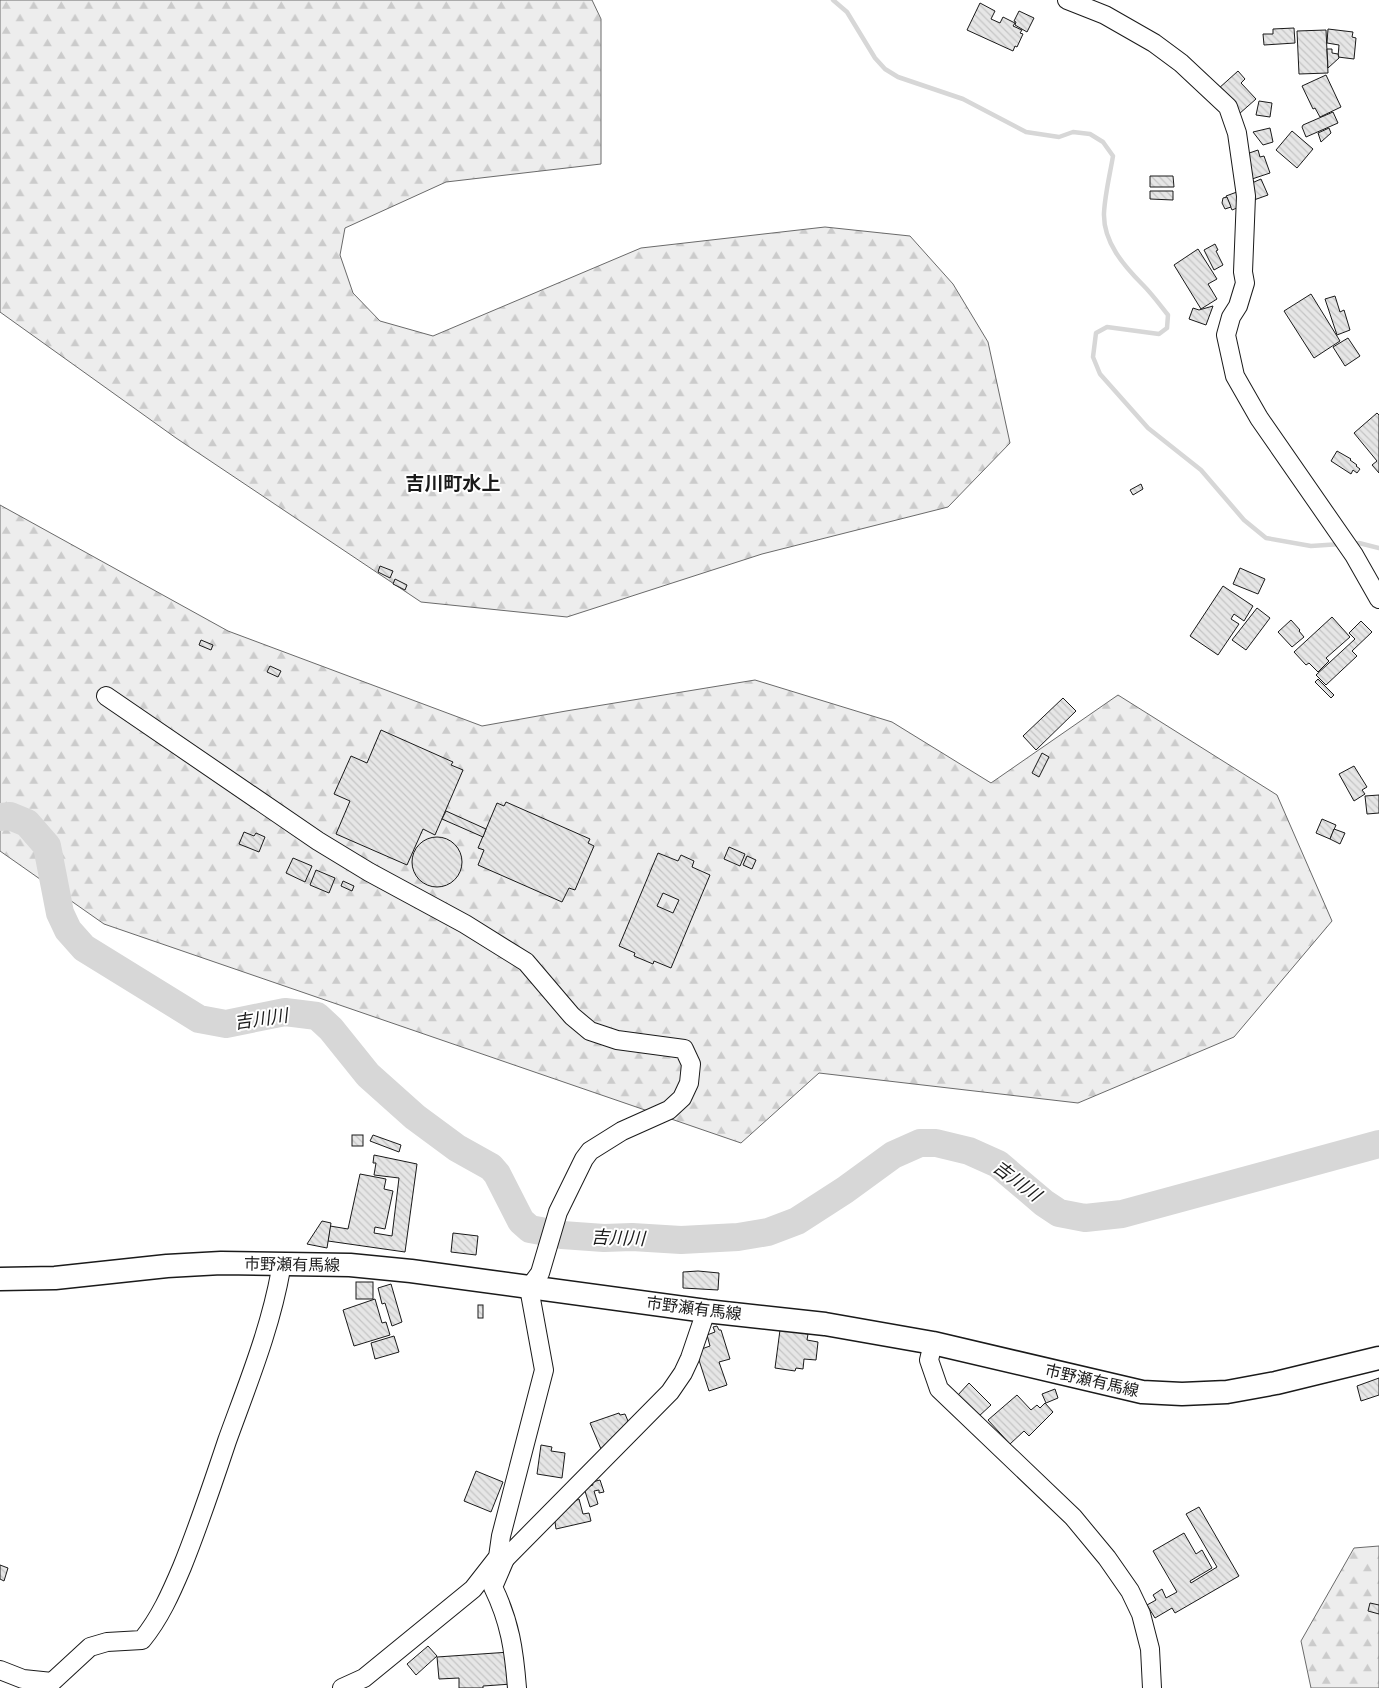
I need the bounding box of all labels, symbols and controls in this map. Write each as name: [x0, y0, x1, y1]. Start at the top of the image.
district label: 吉川町水上: [405, 470, 501, 496]
water label: 吉川川: [232, 1002, 291, 1034]
water label: 吉川川: [989, 1154, 1048, 1207]
water label: 吉川川: [591, 1224, 647, 1250]
street label: 市野瀬有馬線: [244, 1252, 340, 1276]
street label: 市野瀬有馬線: [645, 1291, 743, 1325]
street label: 市野瀬有馬線: [1043, 1358, 1141, 1402]

